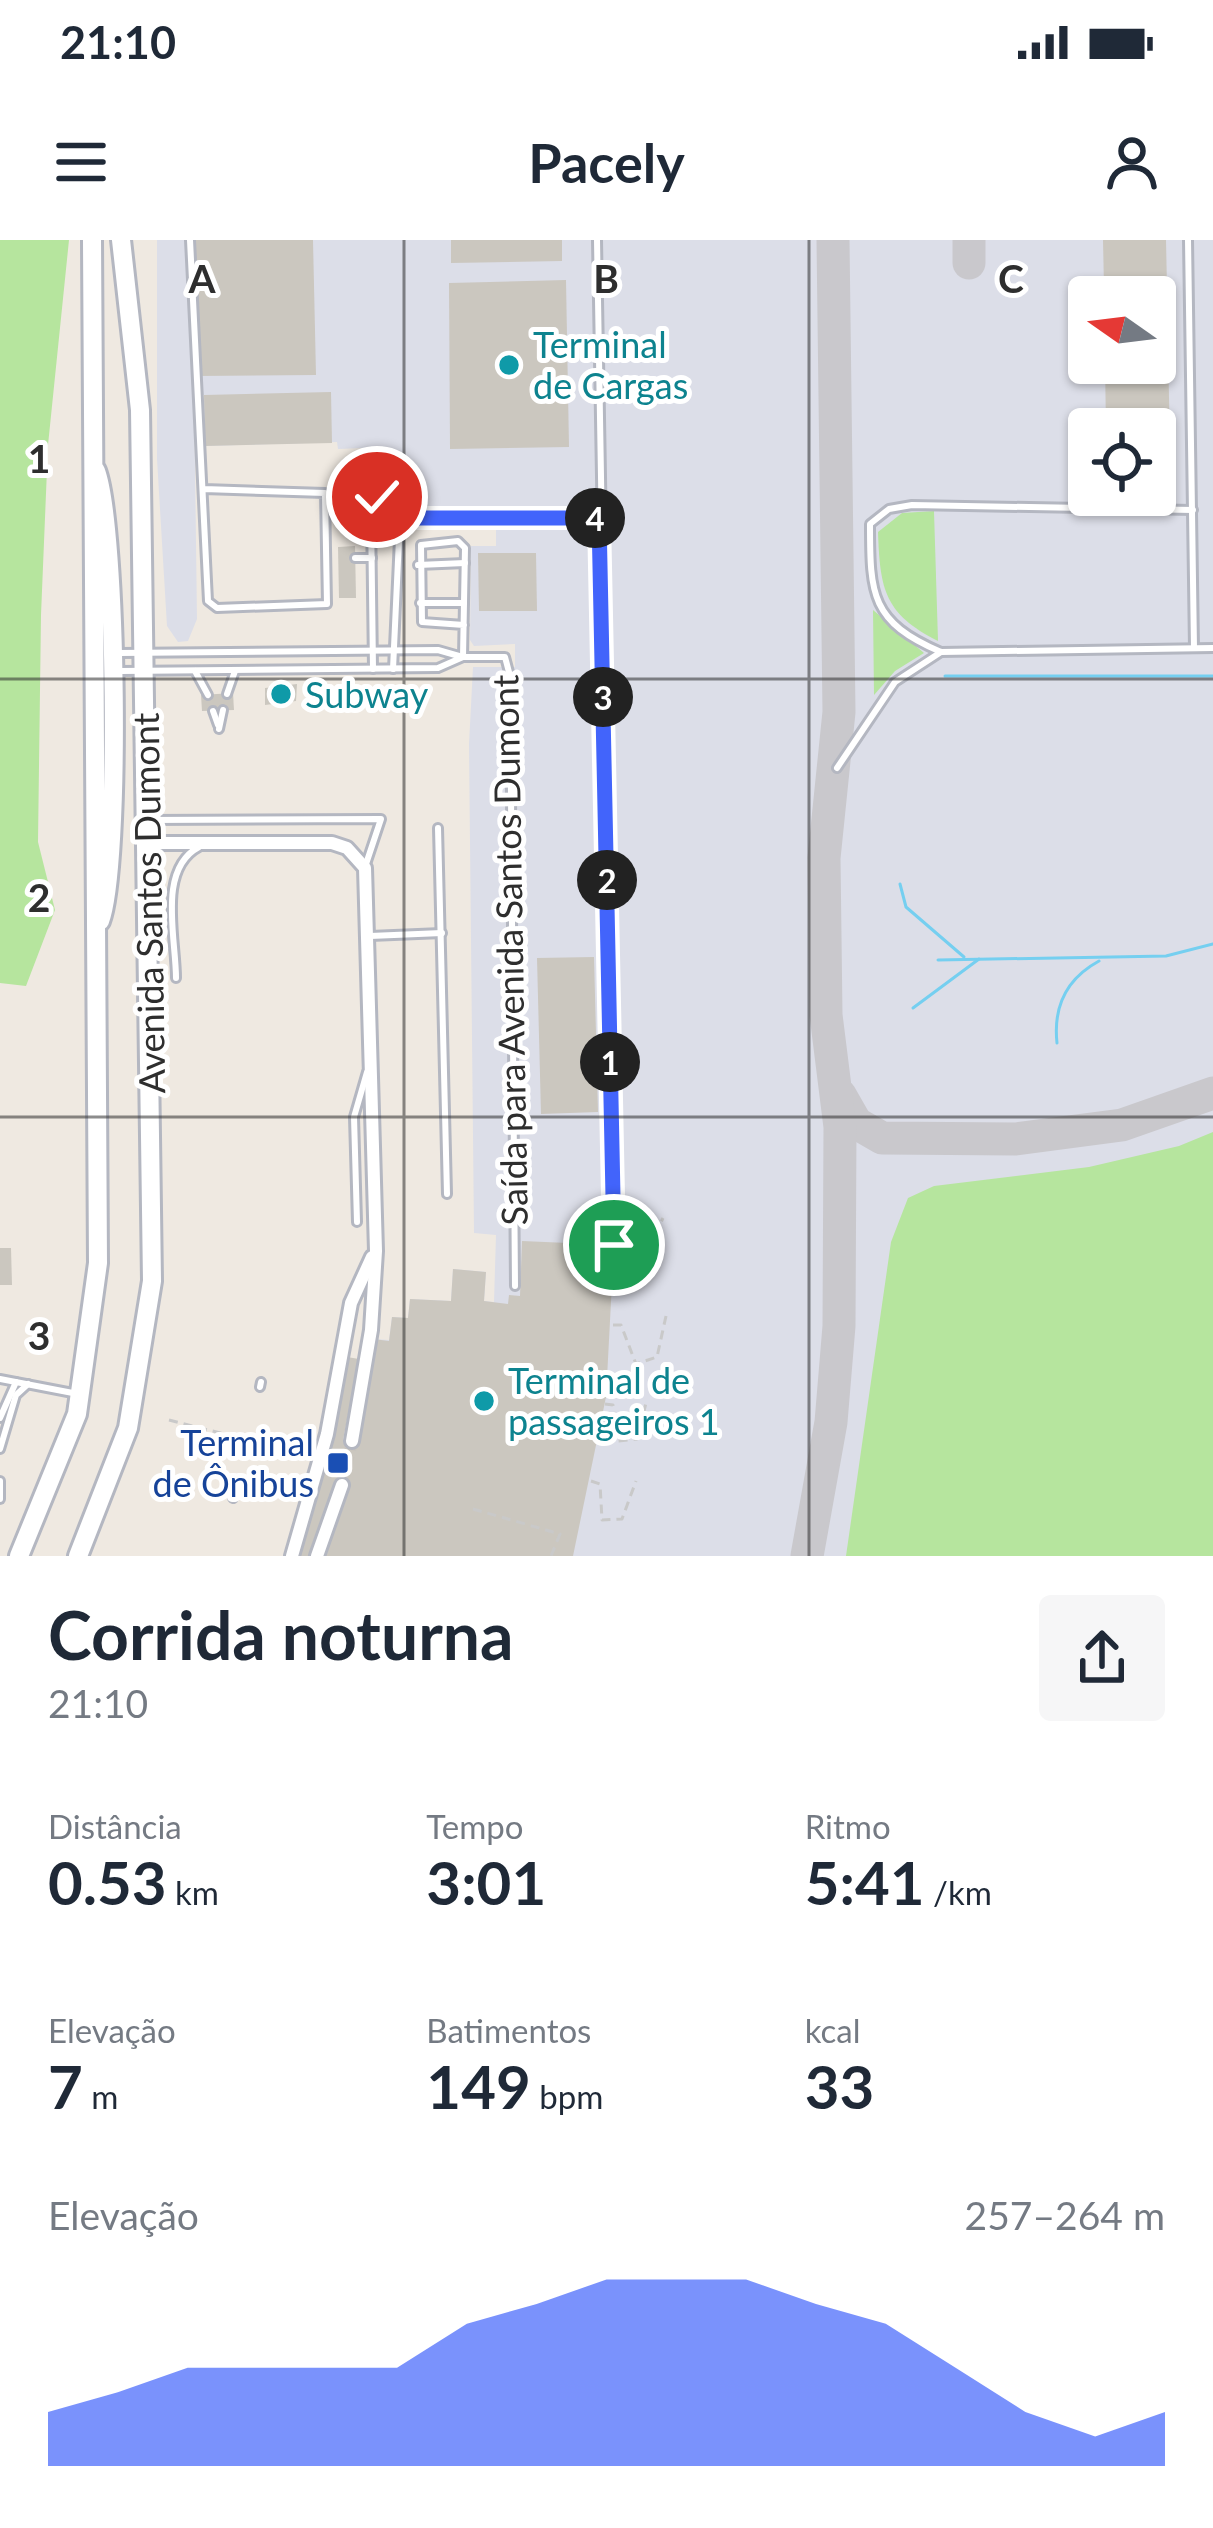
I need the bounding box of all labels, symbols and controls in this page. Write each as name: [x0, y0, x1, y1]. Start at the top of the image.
text: 21:10: [60, 15, 176, 69]
icon: menu: [48, 129, 114, 195]
icon: person: [1099, 129, 1165, 195]
text: Pacely: [528, 130, 685, 195]
text: A: [187, 255, 216, 301]
text: B: [593, 255, 619, 301]
text: C: [998, 255, 1024, 301]
north arrow: [1068, 276, 1176, 384]
map controls: [1068, 276, 1176, 516]
place label: Terminal de Cargas: [533, 322, 688, 407]
marker: Terminal de Cargas: [496, 352, 522, 378]
button: locate: [1068, 408, 1176, 516]
text: 1: [28, 435, 50, 481]
pin: [326, 446, 428, 548]
icon: check: [344, 464, 410, 530]
pin: 4: [565, 488, 625, 548]
text: 4: [585, 498, 605, 538]
pin: 3: [573, 667, 633, 727]
place label: Subway: [305, 672, 429, 716]
street label: Saída para Avenida Santos Dumont: [482, 674, 536, 1226]
text: 3: [593, 677, 613, 717]
marker: Subway: [268, 681, 294, 707]
street label: Avenida Santos Dumont: [123, 712, 173, 1094]
pin: 2: [577, 850, 637, 910]
text: 2: [597, 860, 617, 900]
text: 2: [28, 874, 50, 920]
pin: 1: [580, 1032, 640, 1092]
text: 1: [600, 1042, 620, 1082]
pin: [563, 1194, 665, 1296]
icon: arrive: [581, 1212, 647, 1278]
text: 3: [28, 1312, 50, 1358]
place label: Terminal de passageiros 1: [508, 1358, 720, 1443]
marker: Terminal de passageiros 1: [471, 1388, 497, 1414]
place label: Terminal de Ônibus: [153, 1420, 314, 1505]
marker: Terminal de Ônibus: [325, 1450, 351, 1476]
text: Corrida noturna: [48, 1595, 513, 1674]
button: share: [1039, 1595, 1165, 1721]
text: 21:10: [48, 1680, 148, 1726]
text: Distância: [48, 1806, 182, 1846]
text: Tempo: [426, 1806, 524, 1846]
text: Ritmo: [805, 1806, 891, 1846]
text: 0.53: [48, 1846, 167, 1918]
text: 3:01: [426, 1846, 546, 1918]
text: 5:41: [805, 1846, 925, 1918]
text: km: [167, 1872, 219, 1912]
text: /km: [925, 1872, 992, 1912]
text: Elevação: [48, 2010, 176, 2050]
text: Batimentos: [426, 2010, 591, 2050]
text: kcal: [805, 2010, 860, 2050]
text: 7: [48, 2050, 83, 2122]
text: 149: [426, 2050, 531, 2122]
text: 33: [805, 2050, 874, 2122]
text: m: [83, 2076, 118, 2116]
text: bpm: [531, 2076, 603, 2116]
text: Elevação: [48, 2192, 199, 2238]
text: 257–264 m: [965, 2192, 1165, 2238]

